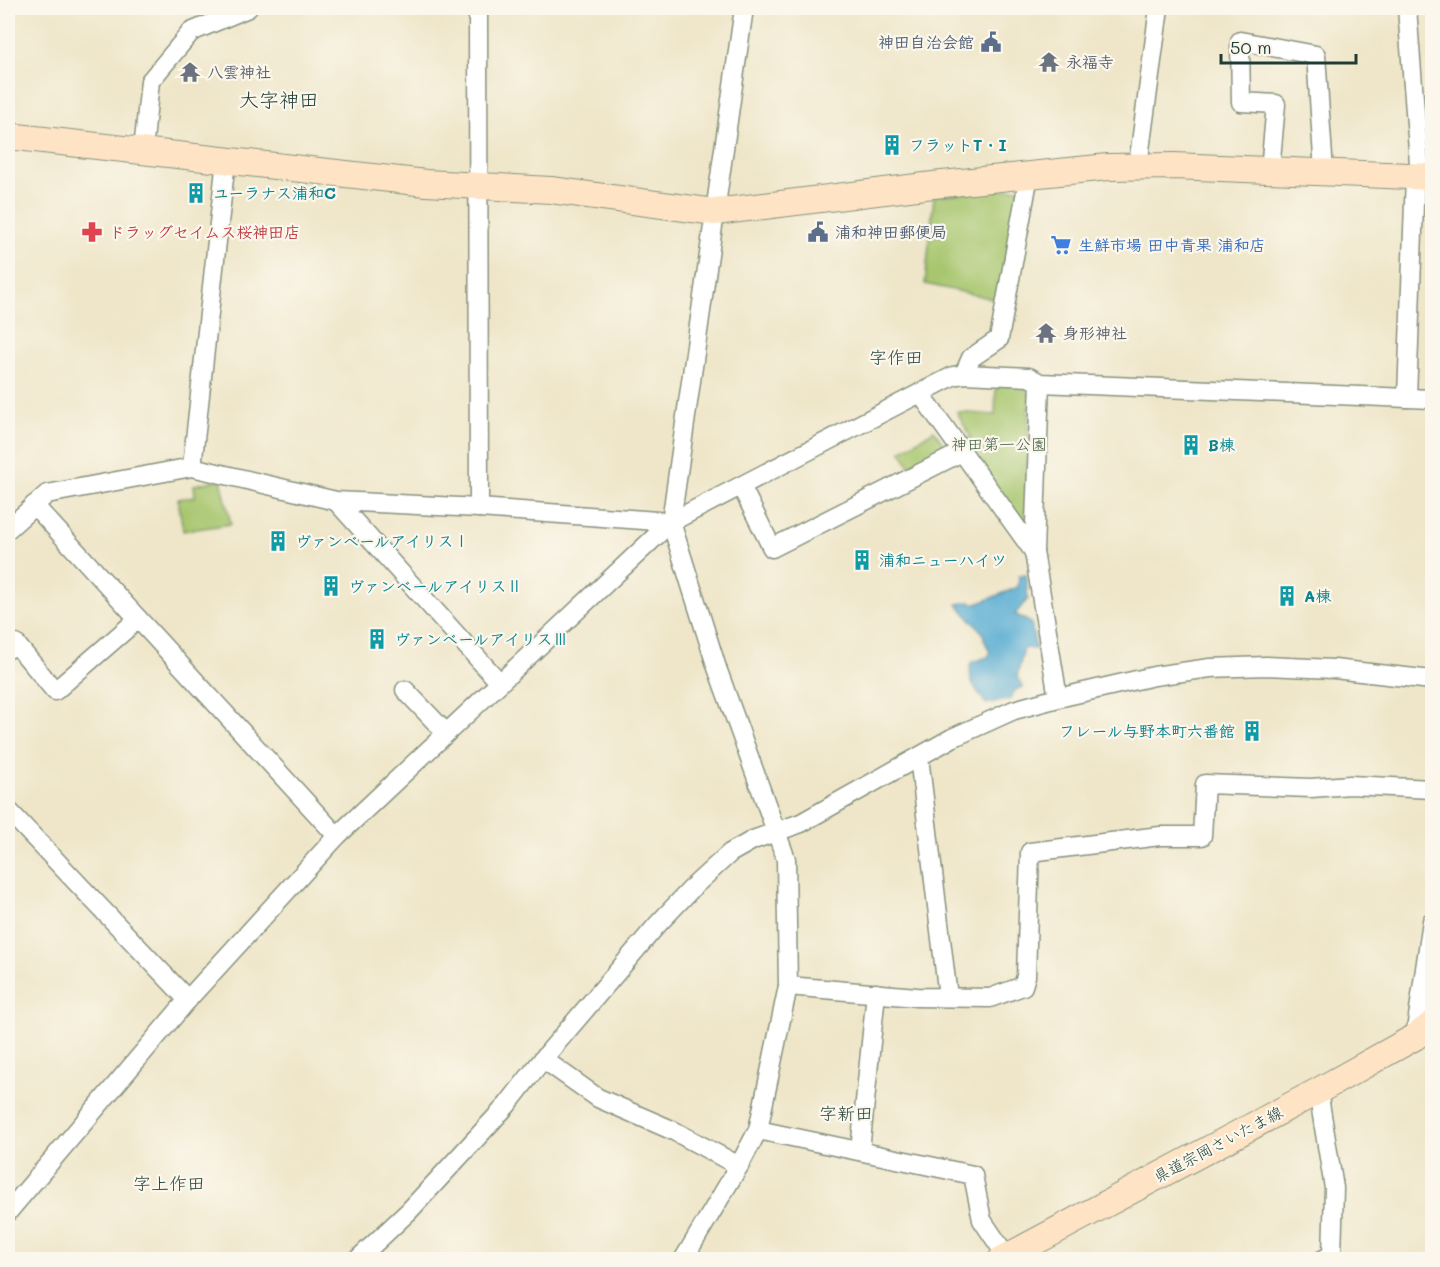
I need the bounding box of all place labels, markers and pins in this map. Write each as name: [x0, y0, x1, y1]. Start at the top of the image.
public building icon: 神田自治会館: [979, 30, 1003, 54]
place label: 神田自治会館: [878, 31, 974, 52]
temple icon: 永福寺: [1037, 50, 1061, 74]
place label: 永福寺: [1066, 51, 1114, 72]
temple icon: 八雲神社: [178, 60, 202, 84]
place label: 八雲神社: [207, 61, 271, 82]
building icon: フラットT・I: [880, 133, 904, 157]
place label: フラットT・I: [909, 134, 1007, 155]
building icon: ユーラナス浦和C: [184, 181, 208, 205]
place label: ユーラナス浦和C: [213, 182, 336, 203]
pharmacy icon: ドラッグセイムス桜神田店: [80, 220, 104, 244]
public building icon: 浦和神田郵便局: [806, 220, 830, 244]
place label: ドラッグセイムス桜神田店: [109, 221, 300, 242]
place label: 浦和神田郵便局: [835, 221, 947, 242]
supermarket icon: 生鮮市場 田中青果 浦和店: [1049, 233, 1073, 257]
place label: 生鮮市場 田中青果 浦和店: [1078, 234, 1266, 255]
temple icon: 身形神社: [1034, 321, 1058, 345]
place label: 身形神社: [1063, 322, 1127, 343]
building icon: B棟: [1179, 433, 1203, 457]
place label: B棟: [1208, 434, 1236, 455]
building icon: ヴァンベールアイリスⅠ: [266, 529, 290, 553]
place label: ヴァンベールアイリスⅠ: [295, 530, 469, 551]
building icon: 浦和ニューハイツ: [850, 548, 874, 572]
place label: 浦和ニューハイツ: [879, 549, 1007, 570]
building icon: ヴァンベールアイリスⅡ: [319, 574, 343, 598]
place label: ヴァンベールアイリスⅡ: [348, 575, 522, 596]
building icon: A棟: [1275, 584, 1299, 608]
place label: A棟: [1304, 585, 1332, 606]
building icon: ヴァンベールアイリスⅢ: [365, 627, 389, 651]
place label: ヴァンベールアイリスⅢ: [394, 628, 568, 649]
building icon: フレール与野本町六番館: [1240, 719, 1264, 743]
place label: フレール与野本町六番館: [1059, 720, 1235, 741]

